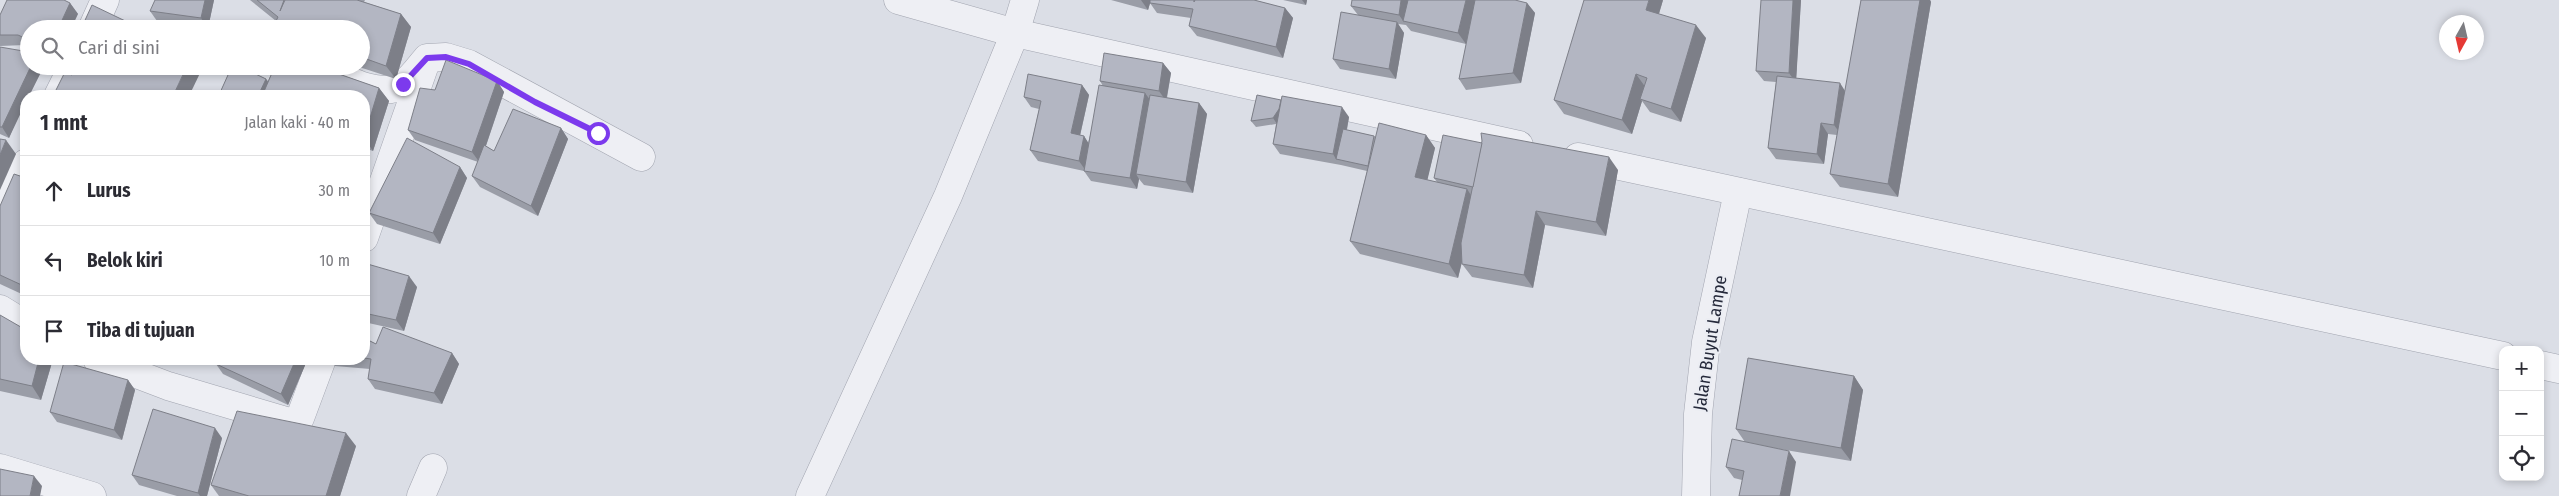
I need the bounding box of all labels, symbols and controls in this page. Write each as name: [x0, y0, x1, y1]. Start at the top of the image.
north arrow: [2439, 15, 2484, 60]
search box: [20, 20, 370, 75]
icon: search: [38, 34, 66, 62]
text: Cari di sini: [78, 36, 160, 59]
route end: [392, 73, 415, 96]
text: 1 mnt: [40, 110, 88, 136]
text: Jalan kaki · 40 m: [244, 113, 350, 132]
route start: [587, 122, 610, 145]
icon: ahead: [40, 177, 68, 205]
text: Lurus: [87, 179, 131, 202]
text: 30 m: [318, 181, 350, 200]
icon: left: [40, 247, 68, 275]
text: Belok kiri: [87, 249, 163, 272]
text: 10 m: [319, 251, 350, 270]
street label: Jalan Buyut Lampe: [1688, 274, 1732, 412]
icon: arrive: [40, 317, 68, 345]
text: Tiba di tujuan: [87, 319, 195, 342]
map controls: [2499, 346, 2544, 481]
button: +: [2499, 346, 2544, 391]
button: −: [2499, 391, 2544, 436]
button: locate: [2499, 436, 2544, 481]

